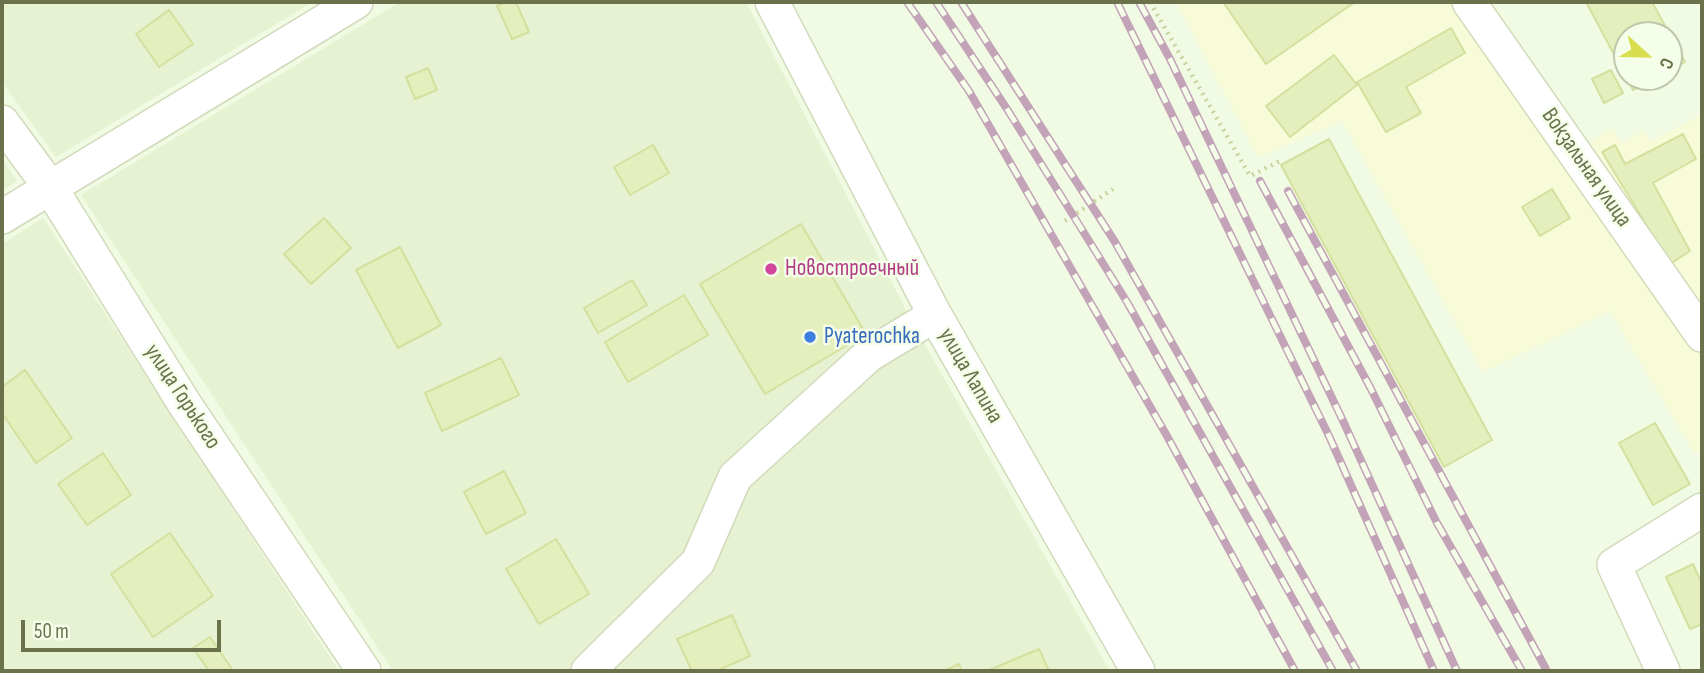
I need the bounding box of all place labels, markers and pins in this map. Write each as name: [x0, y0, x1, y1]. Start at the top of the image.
place label: Новостроечный: [785, 255, 919, 283]
marker: Новостроечный: [763, 261, 779, 277]
place label: Pyaterochka: [824, 323, 920, 351]
marker: Pyaterochka: [802, 329, 818, 345]

